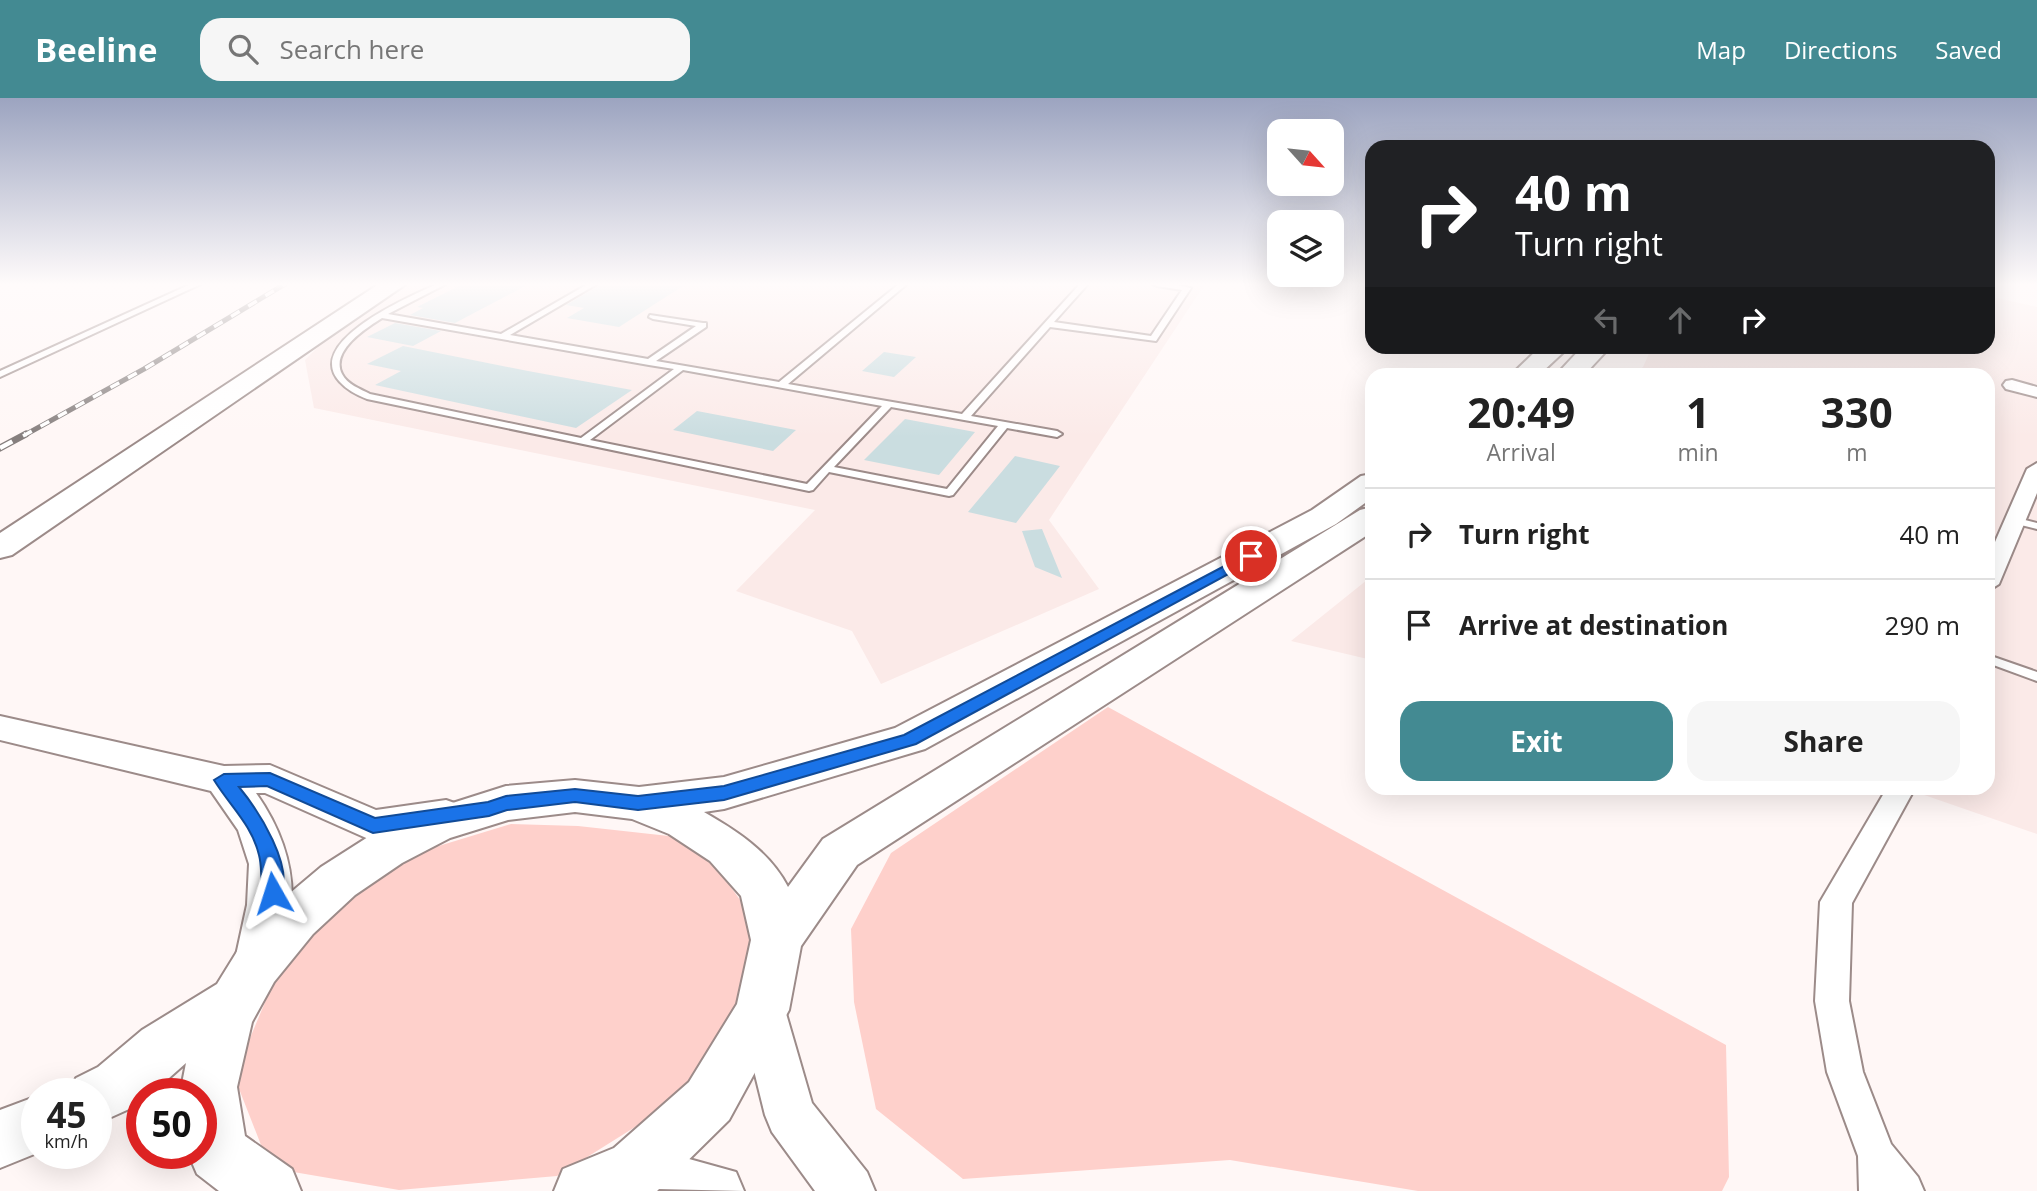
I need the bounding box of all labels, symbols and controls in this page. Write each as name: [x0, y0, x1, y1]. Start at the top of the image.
search box: [200, 18, 690, 81]
text: Beeline: [35, 27, 158, 72]
icon: search: [224, 30, 262, 68]
text: Search here: [280, 31, 424, 67]
text: Map: [1696, 33, 1746, 66]
text: Directions: [1784, 33, 1897, 66]
text: Saved: [1935, 33, 2002, 66]
north arrow: [1267, 119, 1344, 196]
map controls: [1267, 119, 1344, 287]
text: 40 m: [1515, 159, 1632, 225]
icon: right: [1400, 168, 1491, 259]
button: layers: [1267, 210, 1344, 287]
text: Turn right: [1515, 222, 1663, 265]
icon: left: [1588, 301, 1626, 339]
icon: ahead: [1661, 301, 1699, 339]
icon: right: [1734, 301, 1772, 339]
text: 20:49: [1467, 383, 1575, 440]
text: 1: [1686, 383, 1710, 440]
text: 330: [1821, 383, 1893, 440]
text: Arrival: [1487, 436, 1556, 468]
text: min: [1677, 436, 1719, 468]
text: m: [1846, 436, 1867, 468]
icon: right: [1400, 515, 1438, 553]
text: Turn right: [1459, 516, 1590, 552]
text: 40 m: [1899, 516, 1960, 552]
pin: [1221, 526, 1281, 586]
icon: arrive: [1232, 537, 1270, 575]
icon: arrive: [1400, 606, 1438, 644]
text: Arrive at destination: [1459, 607, 1728, 643]
text: 290 m: [1885, 607, 1960, 643]
button: Exit: [1400, 701, 1673, 781]
button: Share: [1687, 701, 1960, 781]
position arrow: [236, 856, 310, 930]
speed limit sign: 50: [126, 1078, 217, 1169]
text: 45: [46, 1091, 87, 1138]
text: km/h: [45, 1129, 88, 1153]

